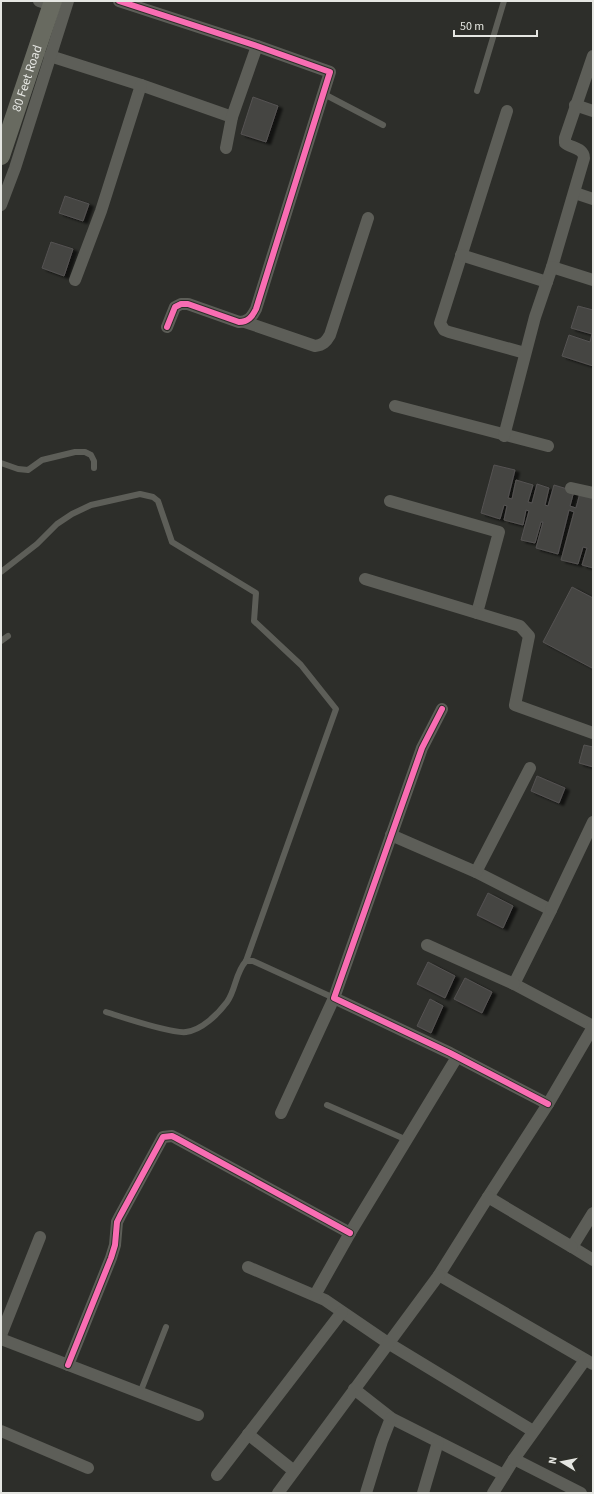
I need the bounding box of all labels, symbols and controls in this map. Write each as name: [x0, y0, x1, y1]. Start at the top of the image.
scale bar: [454, 12, 537, 38]
text: 50 m: [460, 18, 484, 35]
street label: 80 Feet Road: [7, 42, 47, 114]
north arrow: [542, 1442, 582, 1482]
text: N: [545, 1455, 561, 1465]

